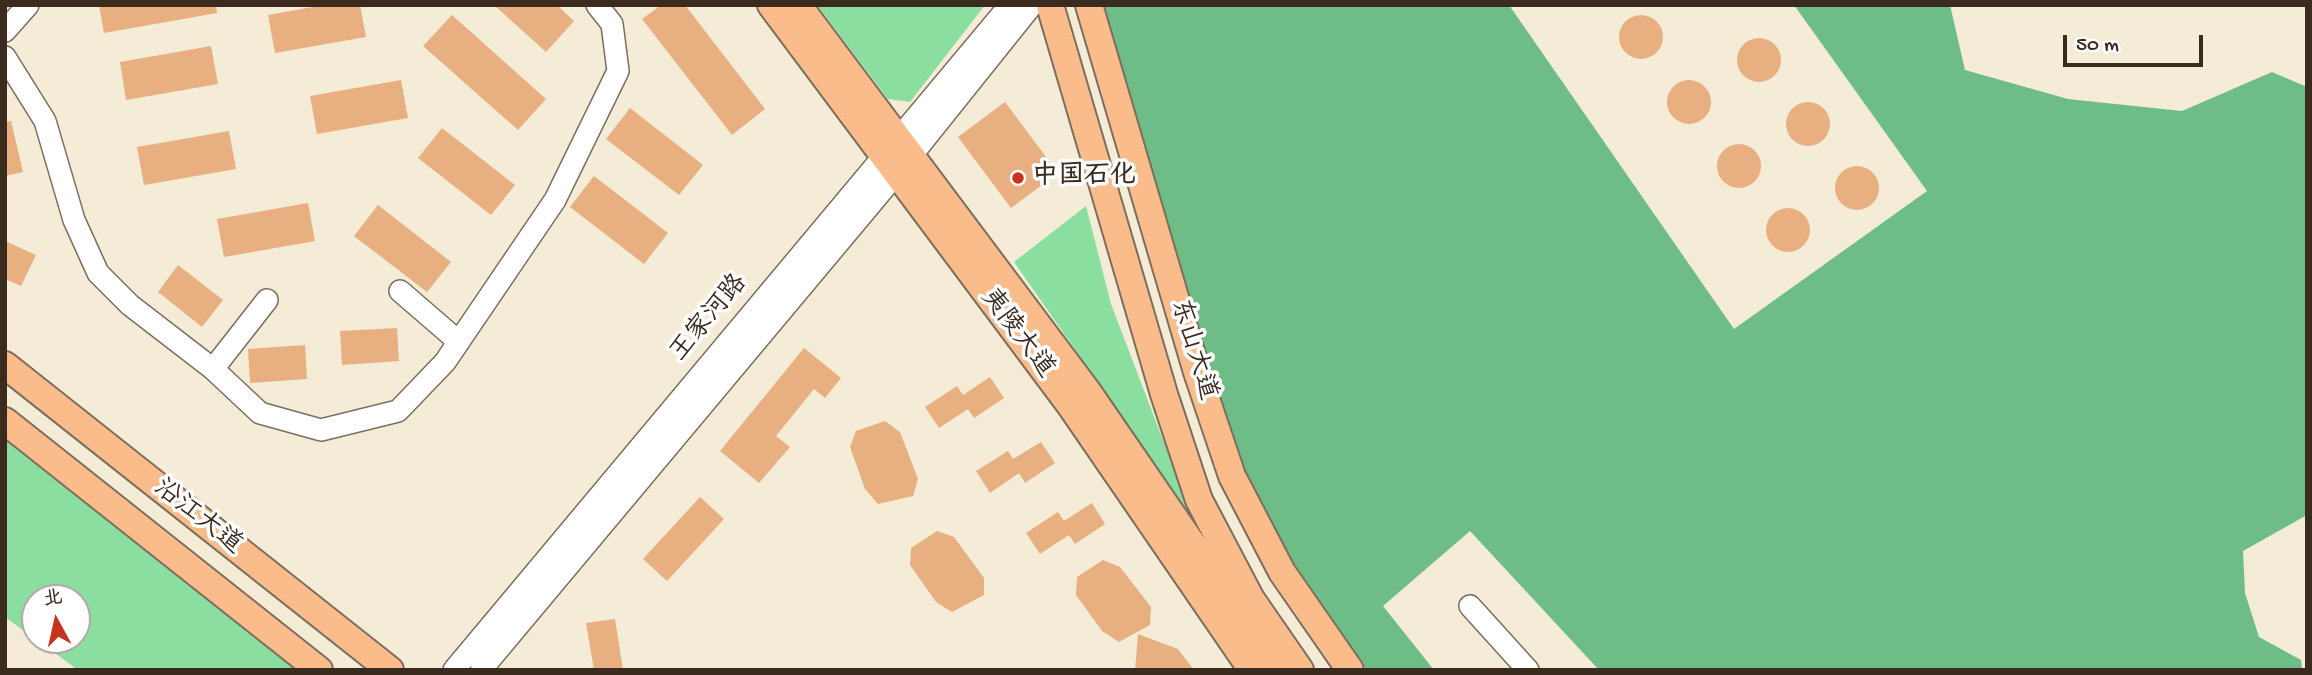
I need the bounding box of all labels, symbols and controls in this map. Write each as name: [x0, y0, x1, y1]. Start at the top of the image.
scale bar: [2067, 21, 2207, 65]
text: 50 m: [2076, 34, 2119, 59]
place label: 中国石化: [1032, 162, 1136, 194]
marker: 中国石化: [1010, 170, 1026, 186]
street label: 王家河路: [665, 269, 755, 369]
street label: 夷陵大道: [972, 283, 1060, 385]
street label: 东山大道: [1162, 296, 1222, 404]
street label: 沿江大道: [146, 474, 248, 562]
north arrow: [21, 584, 91, 654]
text: 北: [42, 587, 64, 612]

